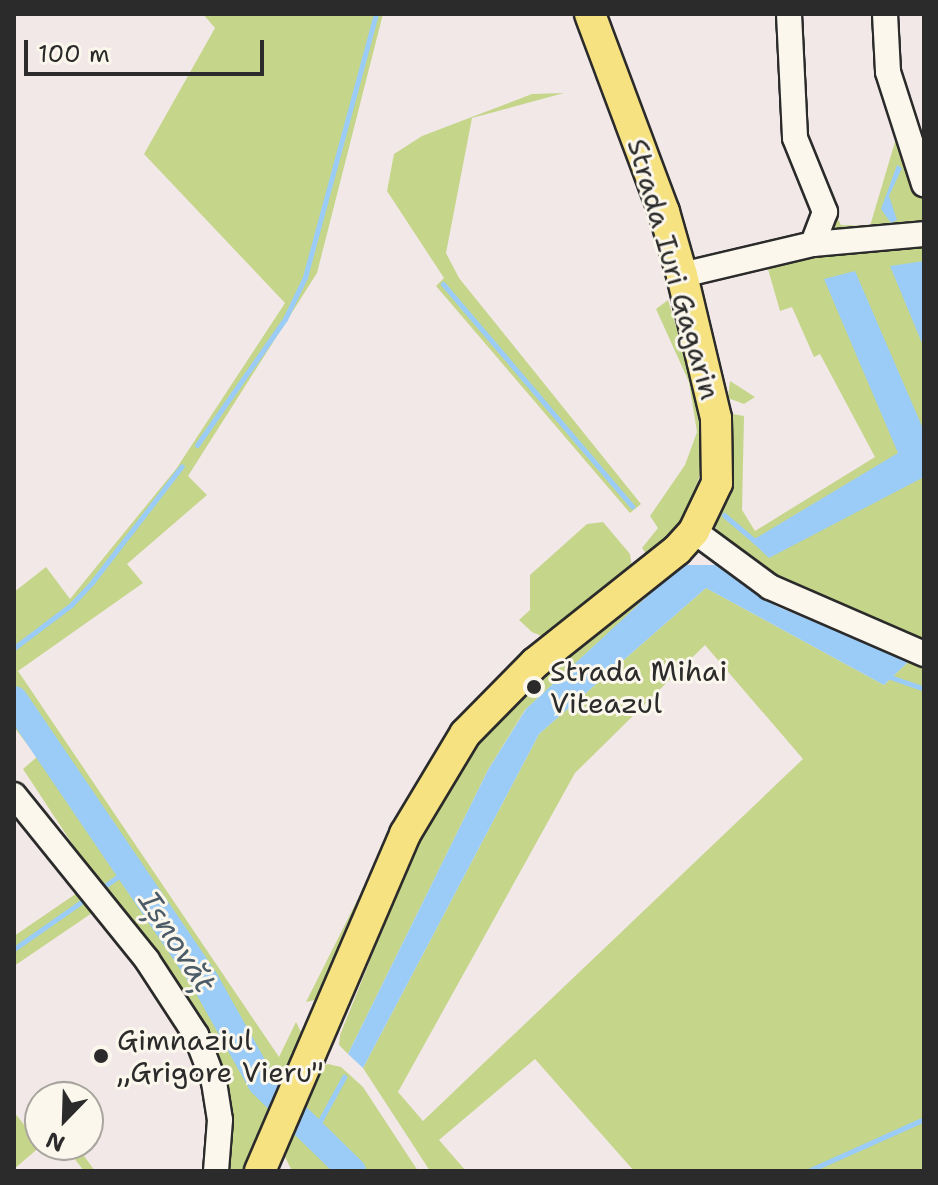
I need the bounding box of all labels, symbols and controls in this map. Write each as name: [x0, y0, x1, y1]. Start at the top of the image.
scale bar: [28, 24, 268, 74]
text: 100 m: [38, 38, 110, 70]
street label: Strada Iuri Gagarin: [621, 135, 727, 403]
place label: Strada Mihai Viteazul: [550, 654, 727, 720]
marker: Strada Mihai Viteazul: [525, 678, 543, 696]
water label: Ișnovăț: [131, 884, 223, 1000]
place label: Gimnaziul ,,Grigore Vieru": [117, 1023, 324, 1089]
marker: Gimnaziul ,,Grigore Vieru": [92, 1047, 110, 1065]
north arrow: [24, 1081, 104, 1161]
text: N: [42, 1125, 69, 1158]

